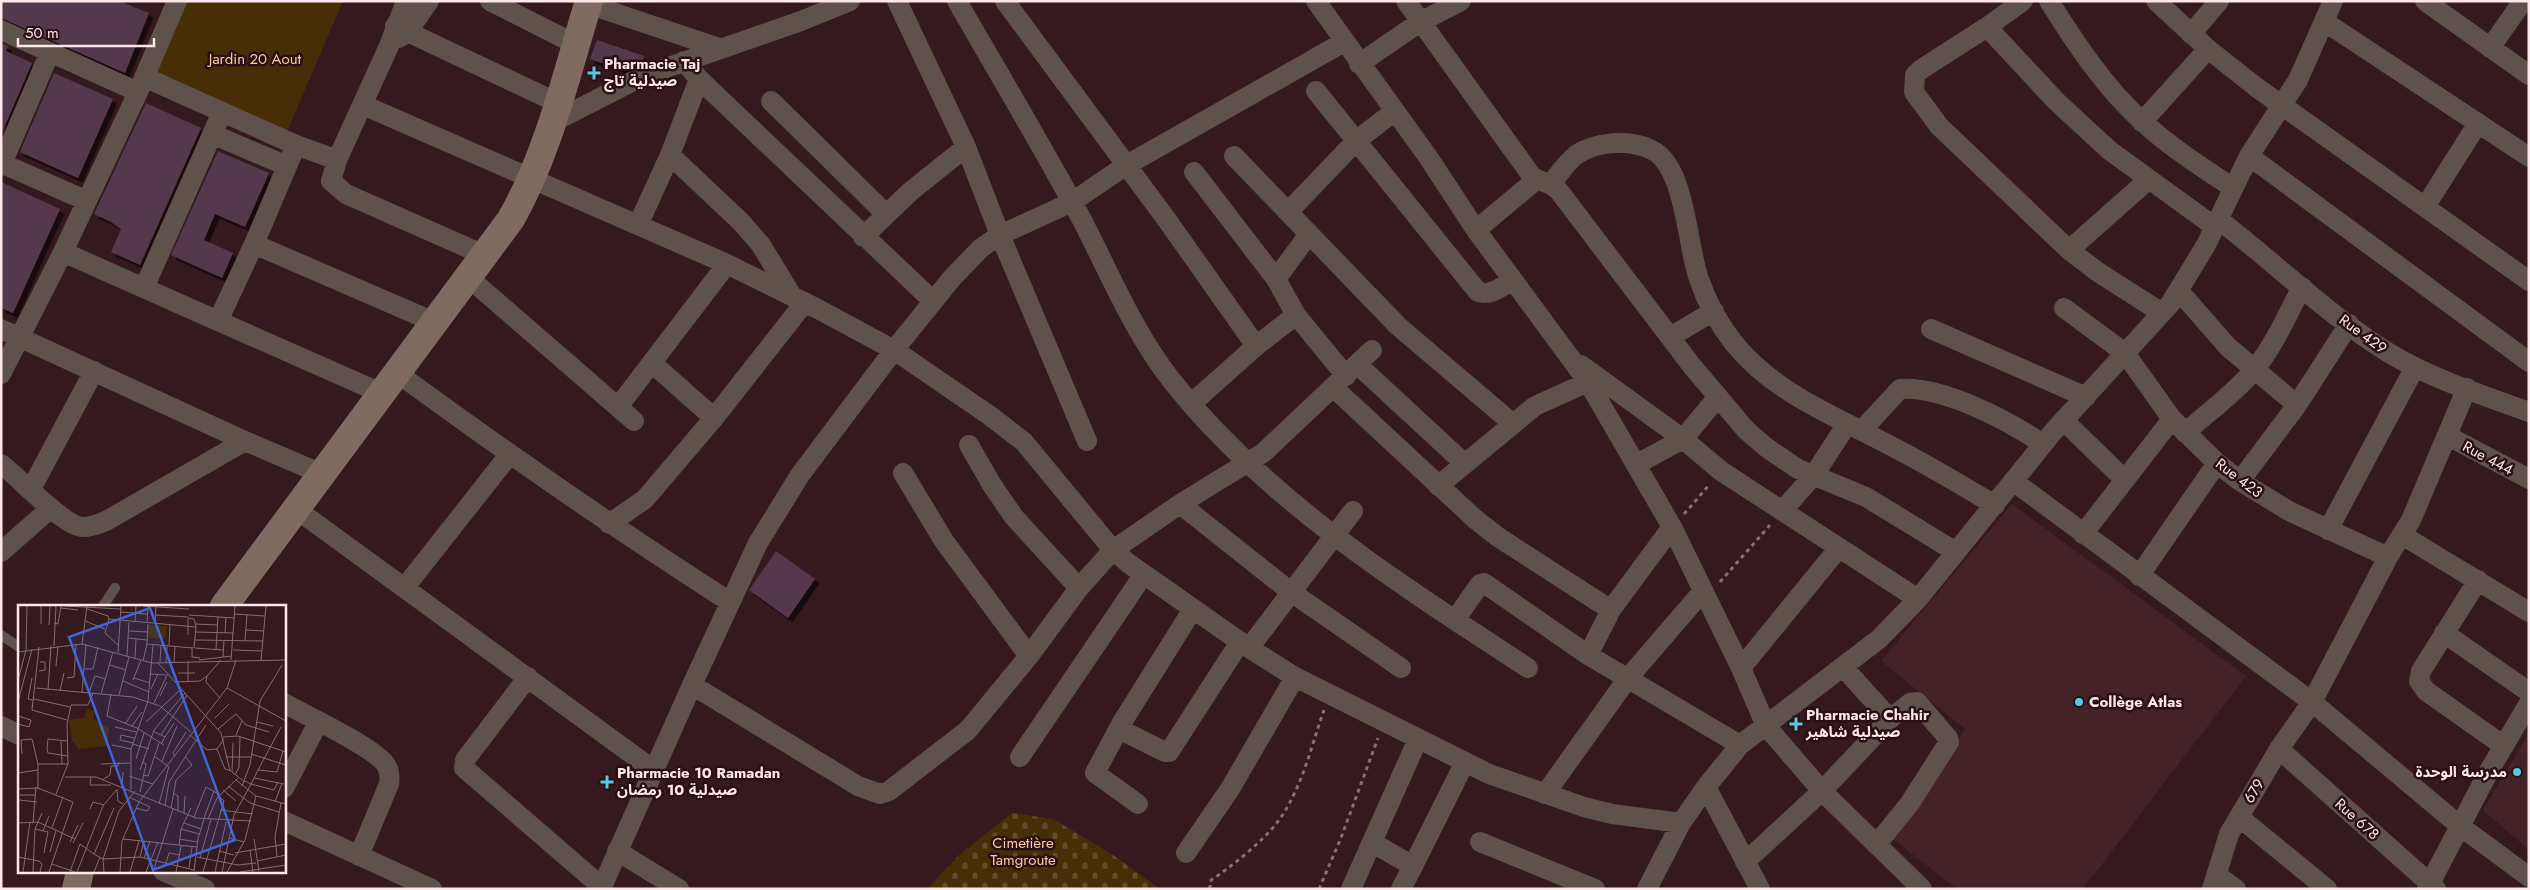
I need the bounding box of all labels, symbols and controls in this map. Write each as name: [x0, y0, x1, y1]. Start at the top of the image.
scale bar: [18, 15, 154, 47]
text: 50 m: [25, 22, 59, 44]
park label: Jardin 20 Aout: [207, 48, 302, 70]
place label: Pharmacie Taj صيدلية تاج: [604, 53, 700, 92]
marker: Pharmacie Taj صيدلية تاج: [588, 67, 600, 79]
street label: Rue 429: [2335, 309, 2391, 359]
street label: Rue 444: [2459, 435, 2518, 481]
street label: Rue 423: [2211, 453, 2267, 503]
inset map: [18, 605, 285, 872]
place label: Collège Atlas: [2089, 691, 2182, 713]
marker: Collège Atlas: [2073, 696, 2085, 708]
place label: Pharmacie Chahir صيدلية شاهير: [1805, 704, 1930, 743]
marker: Pharmacie Chahir صيدلية شاهير: [1790, 718, 1802, 730]
place label: مدرسة الوحدة: [2415, 761, 2507, 783]
place label: Pharmacie 10 Ramadan صيدلية 10 رمضان: [617, 762, 780, 801]
marker: مدرسة الوحدة: [2511, 766, 2523, 778]
street label: 679: [2238, 775, 2270, 807]
marker: Pharmacie 10 Ramadan صيدلية 10 رمضان: [601, 776, 613, 788]
street label: Rue 678: [2330, 793, 2384, 845]
park label: Cimetière Tamgroute: [990, 832, 1056, 871]

